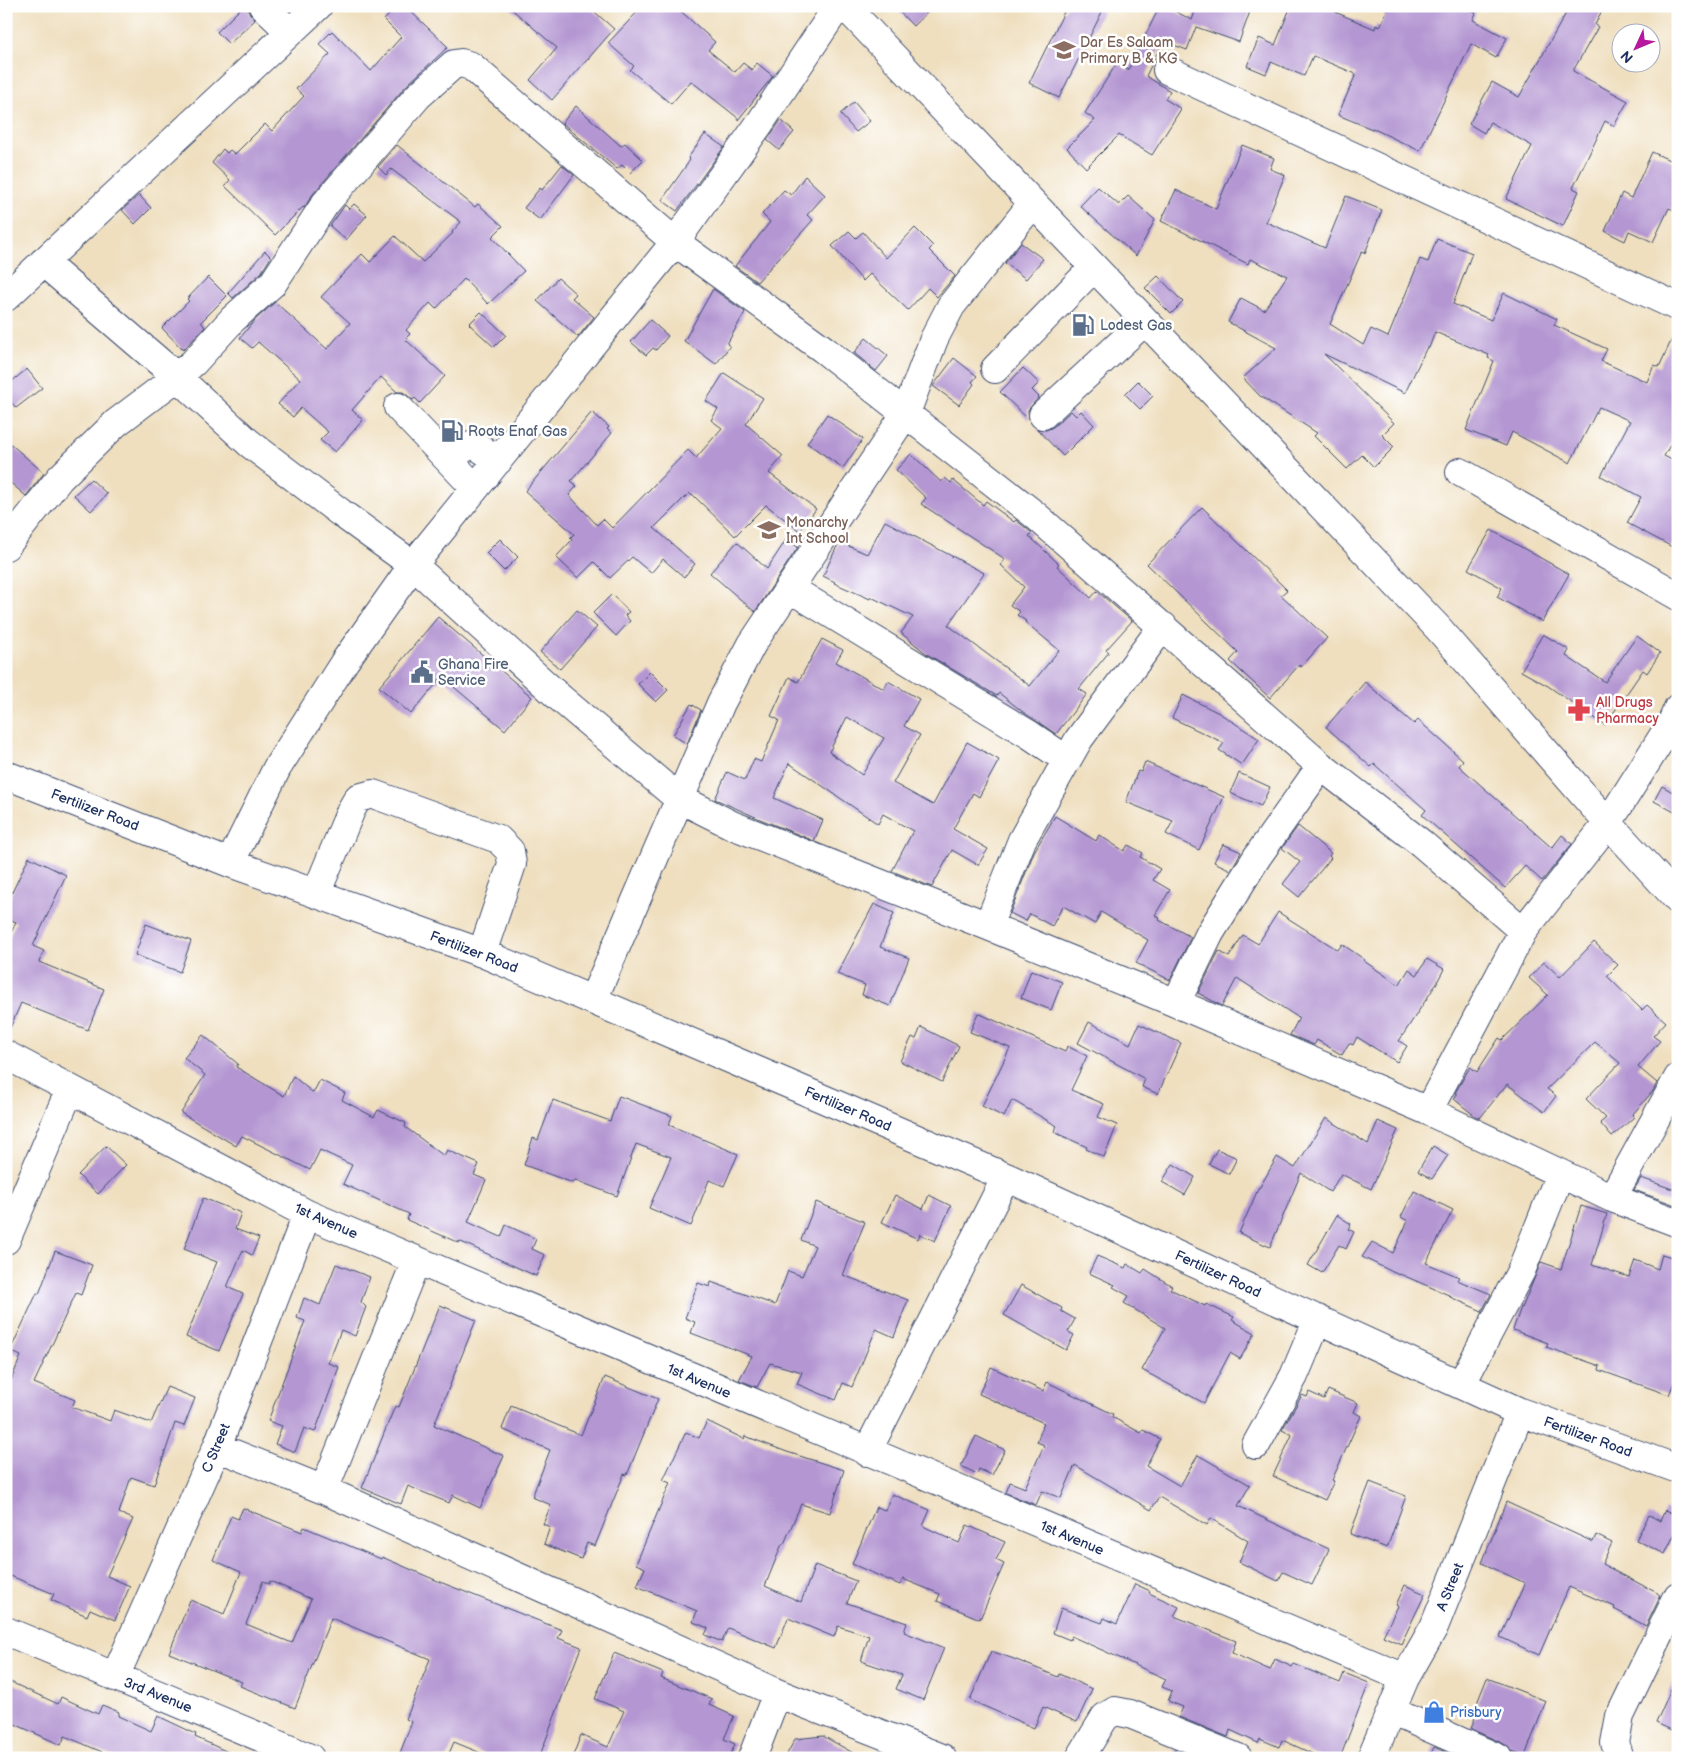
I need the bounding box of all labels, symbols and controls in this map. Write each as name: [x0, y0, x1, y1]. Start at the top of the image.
north arrow: [1612, 22, 1662, 72]
place label: Dar Es Salaam Primary B & KG: [1080, 34, 1178, 67]
school or university icon: Dar Es Salaam Primary B & KG: [1051, 37, 1077, 63]
text: N: [1617, 47, 1637, 66]
fuel station icon: Lodest Gas: [1070, 312, 1096, 338]
place label: Lodest Gas: [1100, 317, 1172, 334]
fuel station icon: Roots Enaf Gas: [439, 418, 465, 444]
place label: Roots Enaf Gas: [468, 423, 567, 440]
place label: Monarchy Int School: [786, 514, 849, 547]
school or university icon: Monarchy Int School: [756, 517, 782, 543]
place label: Ghana Fire Service: [438, 656, 508, 689]
public building icon: Ghana Fire Service: [409, 659, 435, 685]
place label: All Drugs Pharmacy: [1596, 694, 1659, 727]
pharmacy icon: All Drugs Pharmacy: [1566, 697, 1592, 723]
street label: Fertilizer Road: [49, 785, 141, 835]
street label: Fertilizer Road: [428, 927, 520, 977]
street label: Fertilizer Road: [802, 1083, 894, 1135]
street label: 1st Avenue: [292, 1200, 360, 1242]
street label: Fertilizer Road: [1172, 1247, 1264, 1301]
street label: 1st Avenue: [665, 1360, 733, 1402]
street label: Fertilizer Road: [1541, 1413, 1635, 1461]
street label: C Street: [198, 1420, 234, 1475]
street label: 1st Avenue: [1038, 1517, 1106, 1559]
street label: A Street: [1433, 1560, 1468, 1614]
street label: 3rd Avenue: [121, 1674, 195, 1716]
shop icon: Prisbury: [1421, 1699, 1447, 1725]
place label: Prisbury: [1450, 1704, 1502, 1721]

